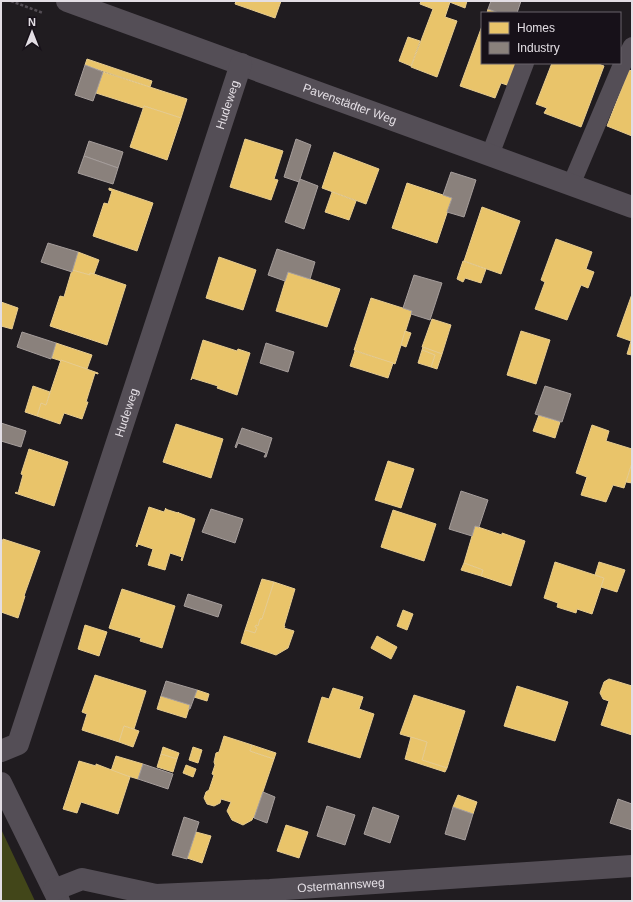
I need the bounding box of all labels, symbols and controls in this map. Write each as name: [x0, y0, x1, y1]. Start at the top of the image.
north arrow: [12, 12, 52, 52]
legend: [481, 12, 621, 64]
text: N: [28, 16, 36, 28]
text: Homes: [517, 21, 555, 35]
text: Industry: [517, 41, 560, 55]
street label: Hudeweg: [213, 79, 242, 131]
street label: Pavenstädter Weg: [301, 81, 399, 128]
street label: Hudeweg: [112, 386, 141, 439]
street label: Ostermannsweg: [297, 875, 385, 895]

